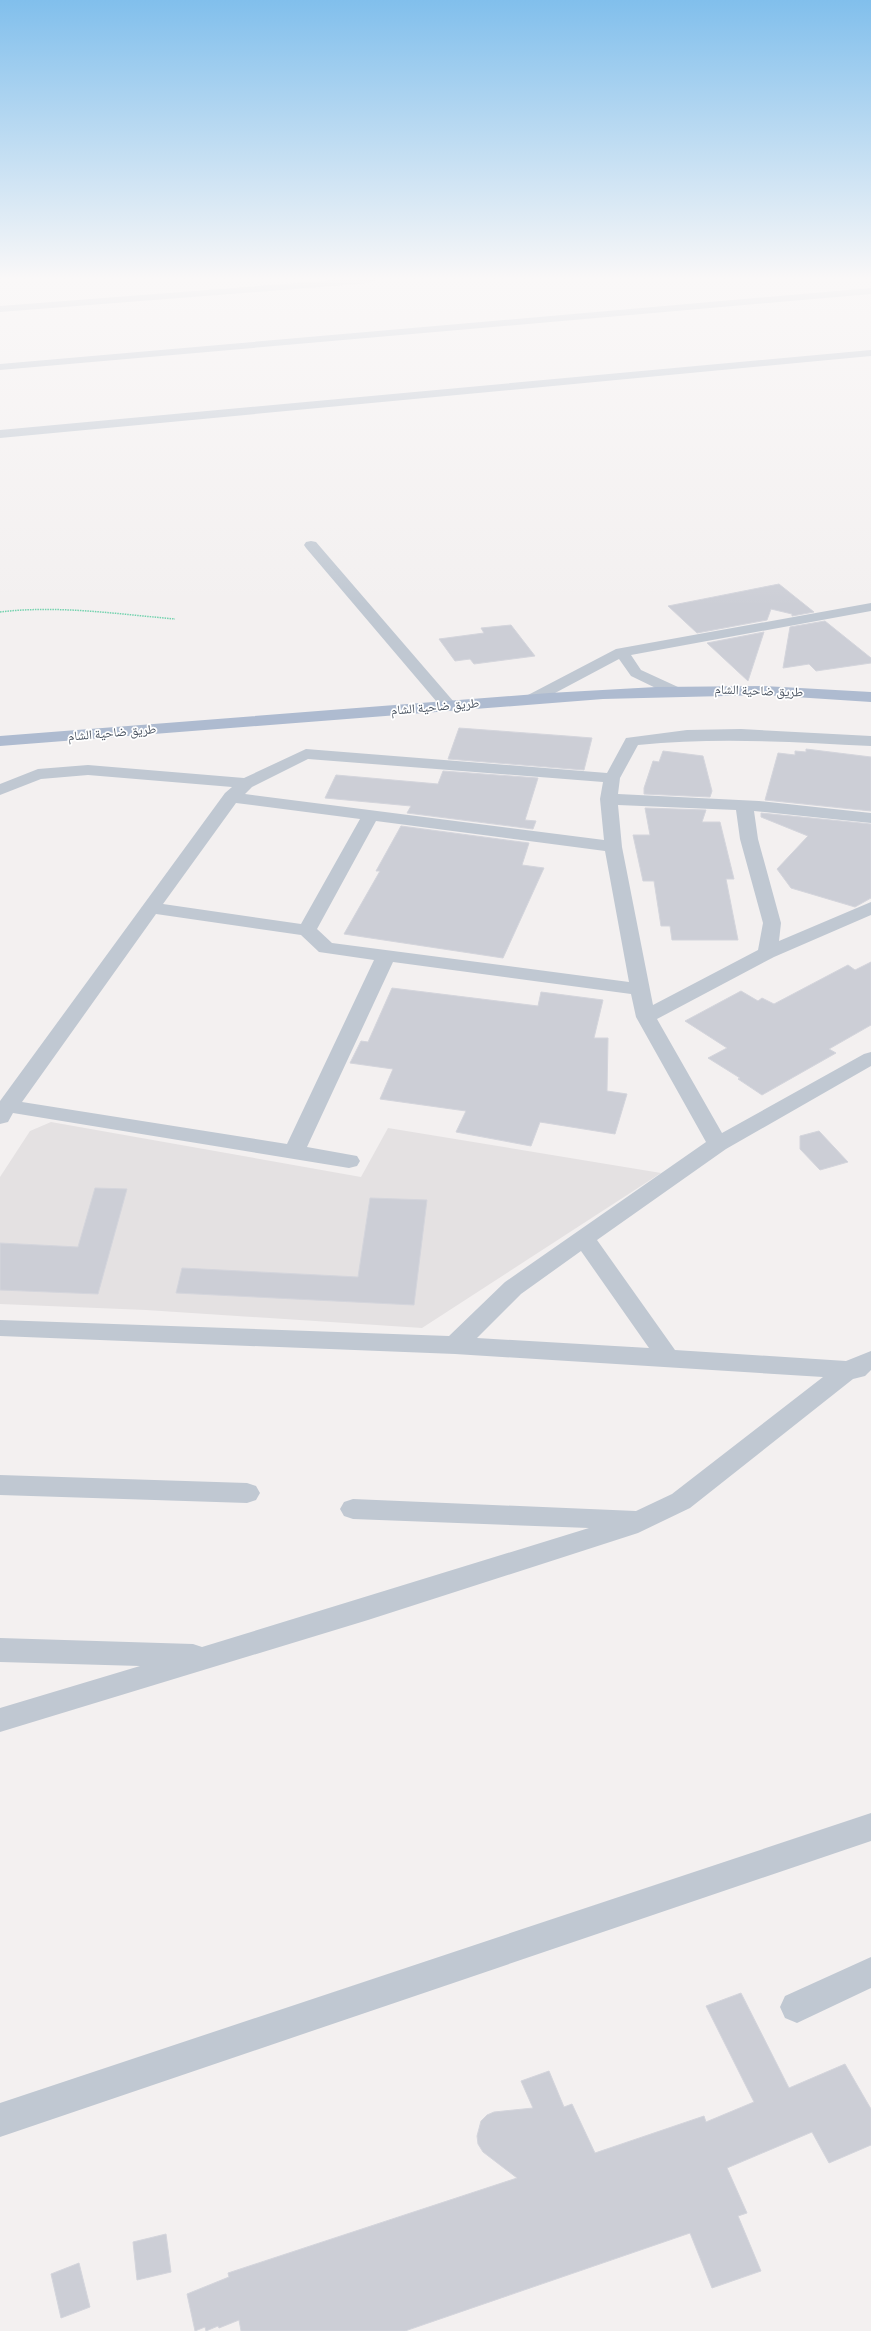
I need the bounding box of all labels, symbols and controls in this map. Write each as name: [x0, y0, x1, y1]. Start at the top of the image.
street label: طريق ضاحية الشام: [714, 681, 804, 701]
street label: طريق ضاحية الشام: [390, 695, 480, 719]
street label: طريق ضاحية الشام: [67, 721, 157, 745]

